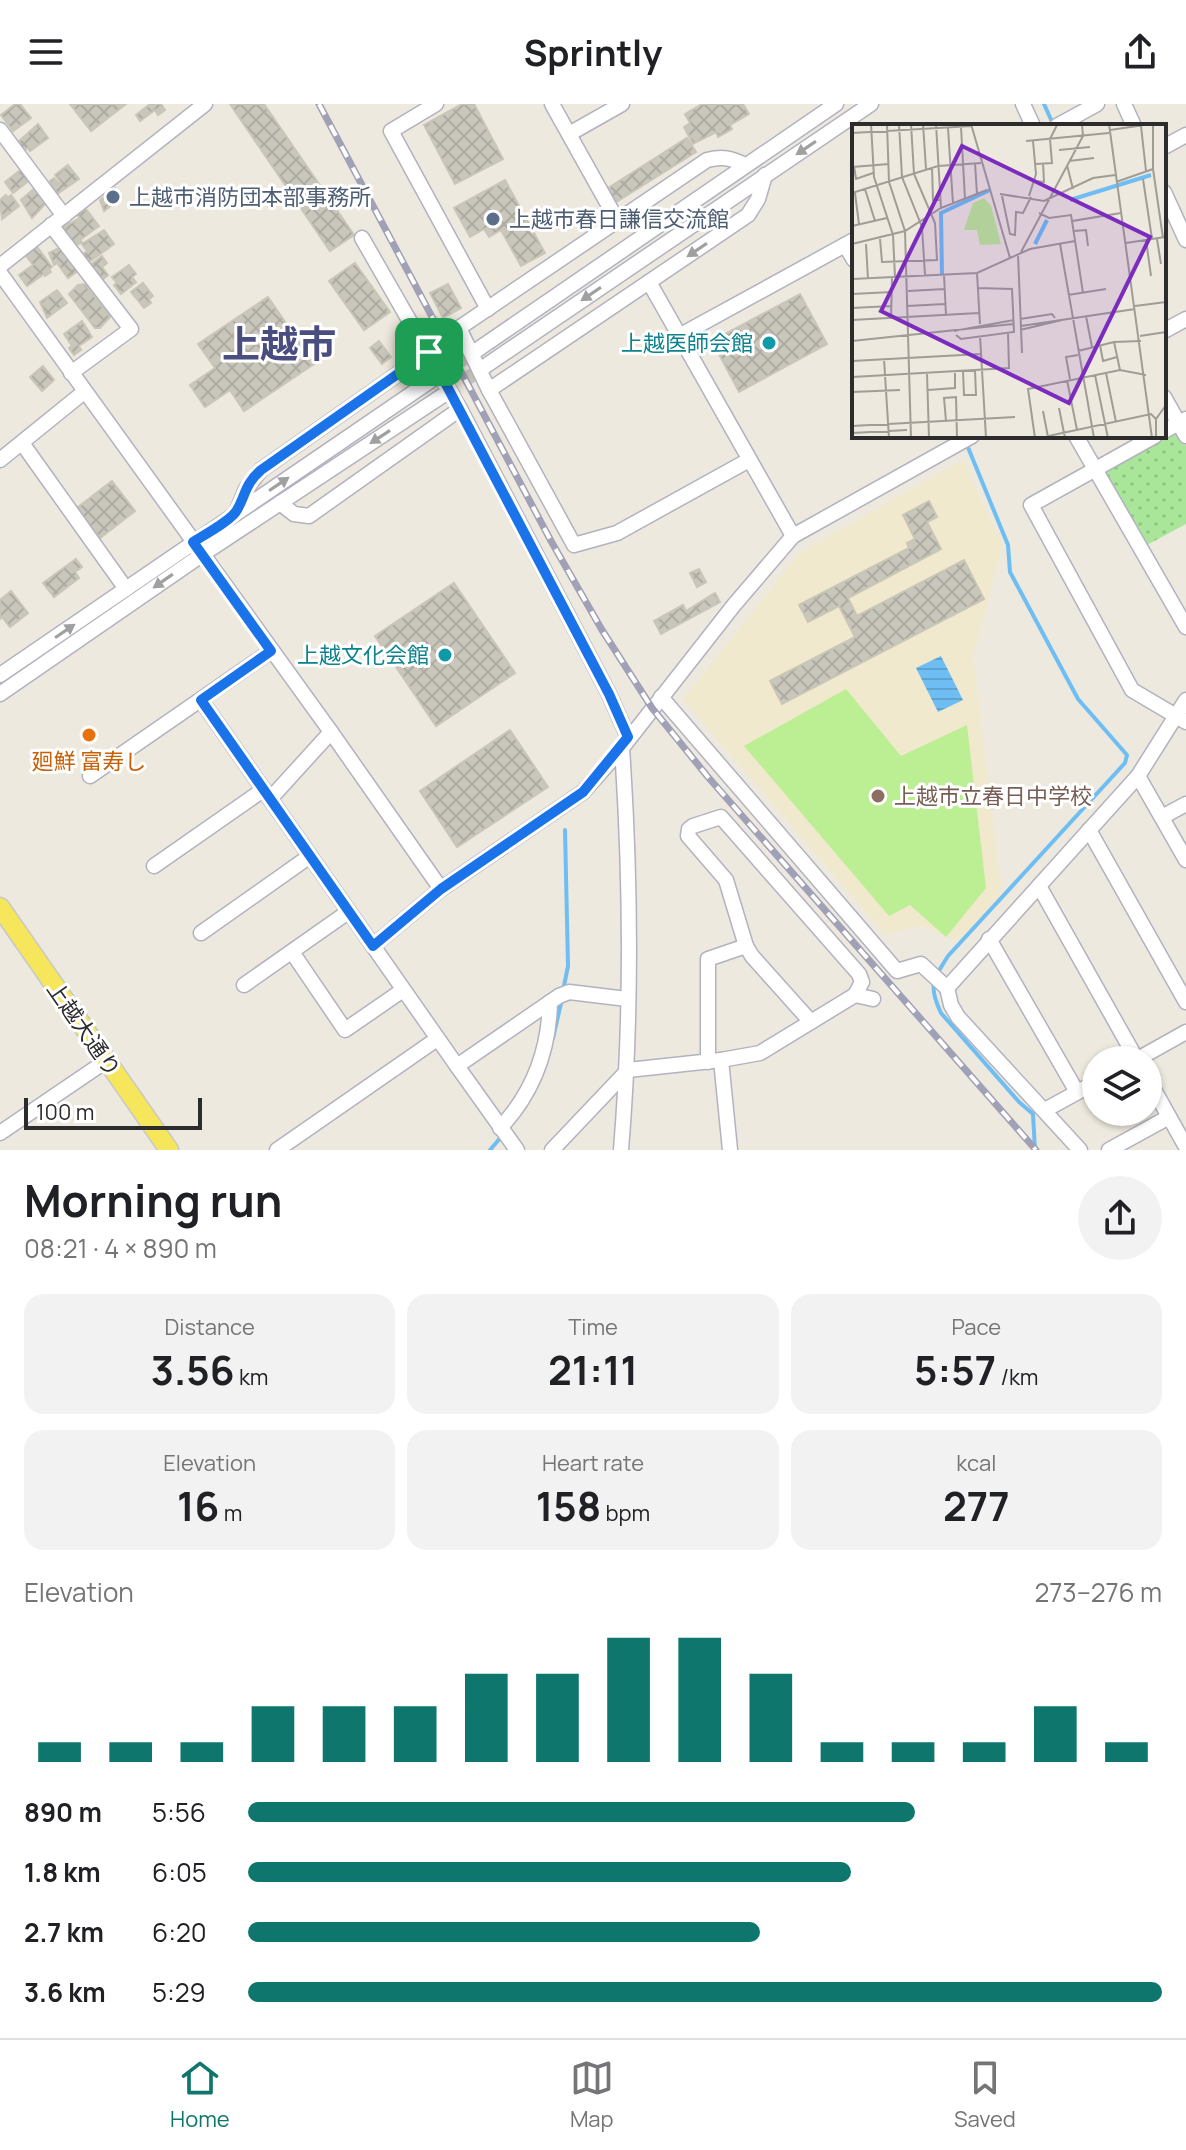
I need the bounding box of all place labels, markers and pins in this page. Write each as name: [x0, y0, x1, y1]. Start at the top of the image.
place label: 上越市消防団本部事務所: [129, 182, 371, 212]
marker: 上越市消防団本部事務所: [104, 188, 122, 206]
place label: 上越市春日謙信交流館: [509, 204, 729, 234]
marker: 上越市春日謙信交流館: [484, 210, 502, 228]
pin: [395, 318, 463, 386]
place label: 上越医師会館: [621, 328, 753, 358]
marker: 上越医師会館: [760, 334, 778, 352]
place label: 上越文化会館: [297, 640, 429, 670]
marker: 上越文化会館: [436, 646, 454, 664]
marker: 廻鮮 富寿し: [80, 726, 98, 744]
place label: 廻鮮 富寿し: [32, 746, 146, 776]
place label: 上越市立春日中学校: [894, 781, 1092, 811]
marker: 上越市立春日中学校: [869, 787, 887, 805]

